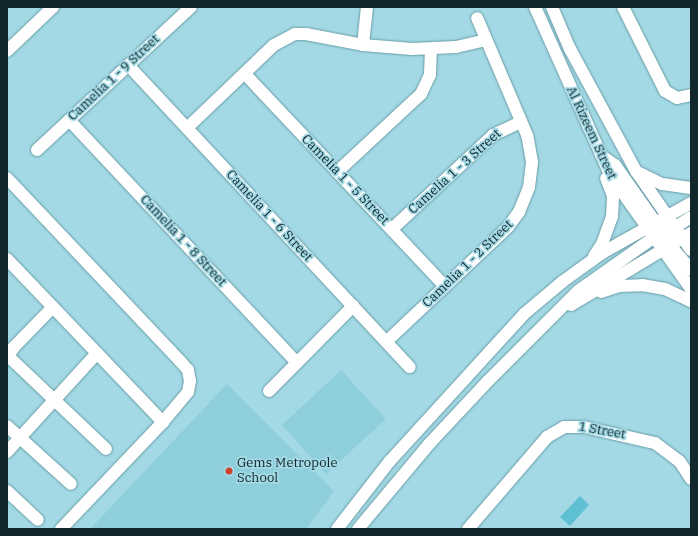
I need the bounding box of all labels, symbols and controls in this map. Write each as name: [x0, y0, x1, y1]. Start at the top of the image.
street label: Camelia 1 - 9 Street: [65, 32, 163, 124]
street label: Al Rizeem Street: [563, 84, 619, 182]
street label: Camelia 1 - 3 Street: [406, 126, 504, 218]
street label: Camelia 1 - 5 Street: [298, 132, 392, 228]
street label: Camelia 1 - 6 Street: [223, 167, 315, 265]
street label: Camelia 1 - 8 Street: [137, 192, 229, 290]
street label: Camelia 1 - 2 Street: [420, 217, 516, 311]
street label: 1 Street: [577, 419, 627, 443]
place label: Gems Metropole School: [237, 456, 337, 487]
marker: Gems Metropole School: [224, 466, 234, 476]

